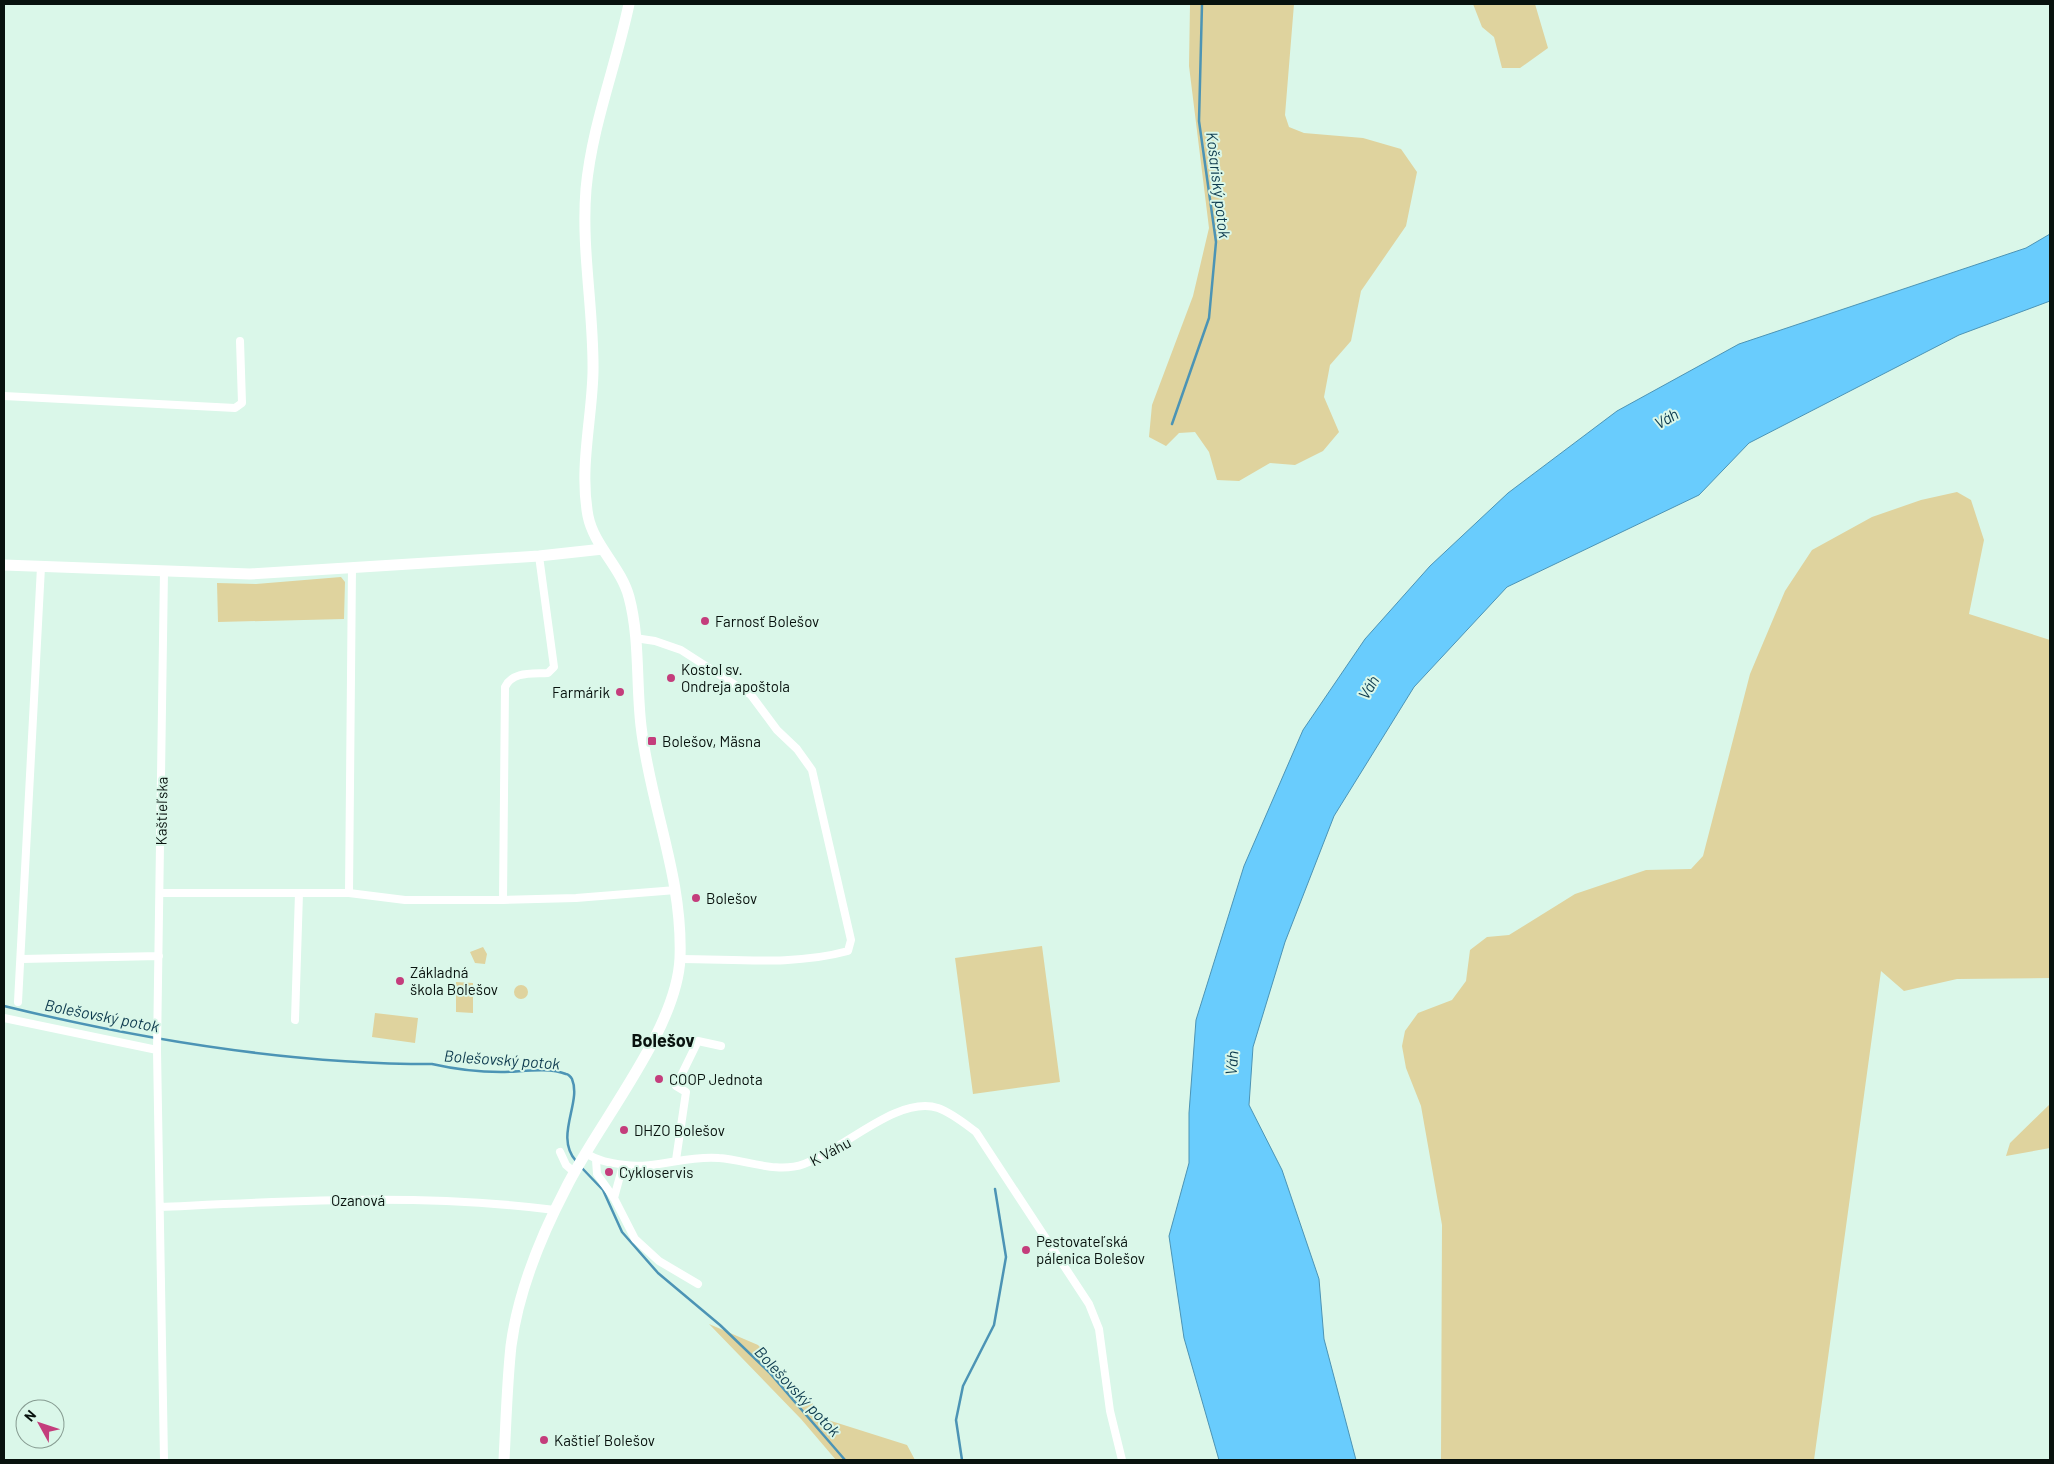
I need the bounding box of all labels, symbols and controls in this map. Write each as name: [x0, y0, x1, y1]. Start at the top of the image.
water label: Košariský potok: [1203, 131, 1235, 240]
water label: Váh: [1651, 404, 1681, 432]
place label: Farnosť Bolešov: [715, 612, 819, 630]
marker: Farnosť Bolešov: [699, 615, 711, 627]
place label: Kostol sv. Ondreja apoštola: [681, 660, 790, 695]
marker: Kostol sv. Ondreja apoštola: [665, 672, 677, 684]
water label: Váh: [1354, 672, 1382, 702]
place label: Farmárik: [552, 683, 610, 701]
marker: Farmárik: [614, 686, 626, 698]
place label: Bolešov, Mäsna: [662, 732, 761, 750]
marker: Bolešov, Mäsna: [646, 735, 658, 747]
street label: Kaštieľska: [151, 776, 171, 846]
place label: Bolešov: [706, 889, 757, 907]
marker: Bolešov: [690, 892, 702, 904]
place label: Základná škola Bolešov: [410, 963, 498, 998]
marker: Základná škola Bolešov: [394, 975, 406, 987]
water label: Bolešovský potok: [43, 995, 161, 1035]
district label: Bolešov: [631, 1029, 695, 1051]
water label: Bolešovský potok: [443, 1045, 561, 1073]
water label: Váh: [1220, 1050, 1242, 1076]
place label: COOP Jednota: [669, 1070, 763, 1088]
marker: COOP Jednota: [653, 1073, 665, 1085]
place label: DHZO Bolešov: [634, 1121, 725, 1139]
marker: DHZO Bolešov: [618, 1124, 630, 1136]
street label: K Váhu: [806, 1133, 854, 1169]
place label: Cykloservis: [619, 1163, 693, 1181]
marker: Cykloservis: [603, 1166, 615, 1178]
street label: Ozanová: [331, 1191, 385, 1209]
place label: Pestovateľská pálenica Bolešov: [1036, 1232, 1145, 1267]
marker: Pestovateľská pálenica Bolešov: [1020, 1244, 1032, 1256]
water label: Bolešovský potok: [751, 1342, 845, 1440]
north arrow: [15, 1399, 65, 1449]
text: N: [20, 1406, 39, 1424]
place label: Kaštieľ Bolešov: [554, 1431, 655, 1449]
marker: Kaštieľ Bolešov: [538, 1434, 550, 1446]

